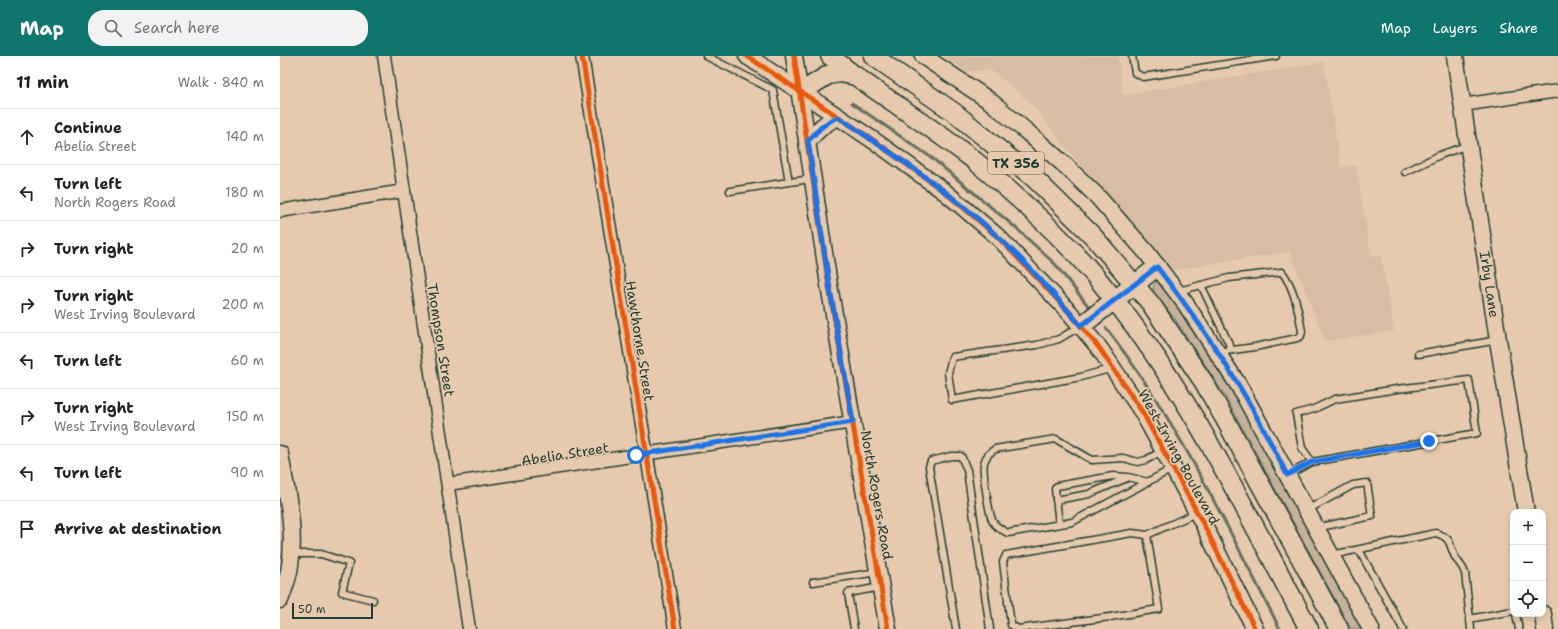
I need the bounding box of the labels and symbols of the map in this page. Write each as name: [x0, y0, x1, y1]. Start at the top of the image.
road number: TX 356: [988, 152, 1044, 174]
street label: Irby Lane: [1476, 250, 1504, 319]
street label: Hawthorne Street: [622, 279, 658, 403]
street label: Thompson Street: [423, 282, 459, 398]
street label: West Irving Boulevard: [1134, 386, 1224, 528]
street label: North Rogers Road: [857, 429, 897, 561]
route end: [1420, 432, 1438, 450]
street label: Abelia Street: [520, 438, 610, 470]
route start: [627, 446, 645, 464]
scale bar: [292, 601, 373, 620]

